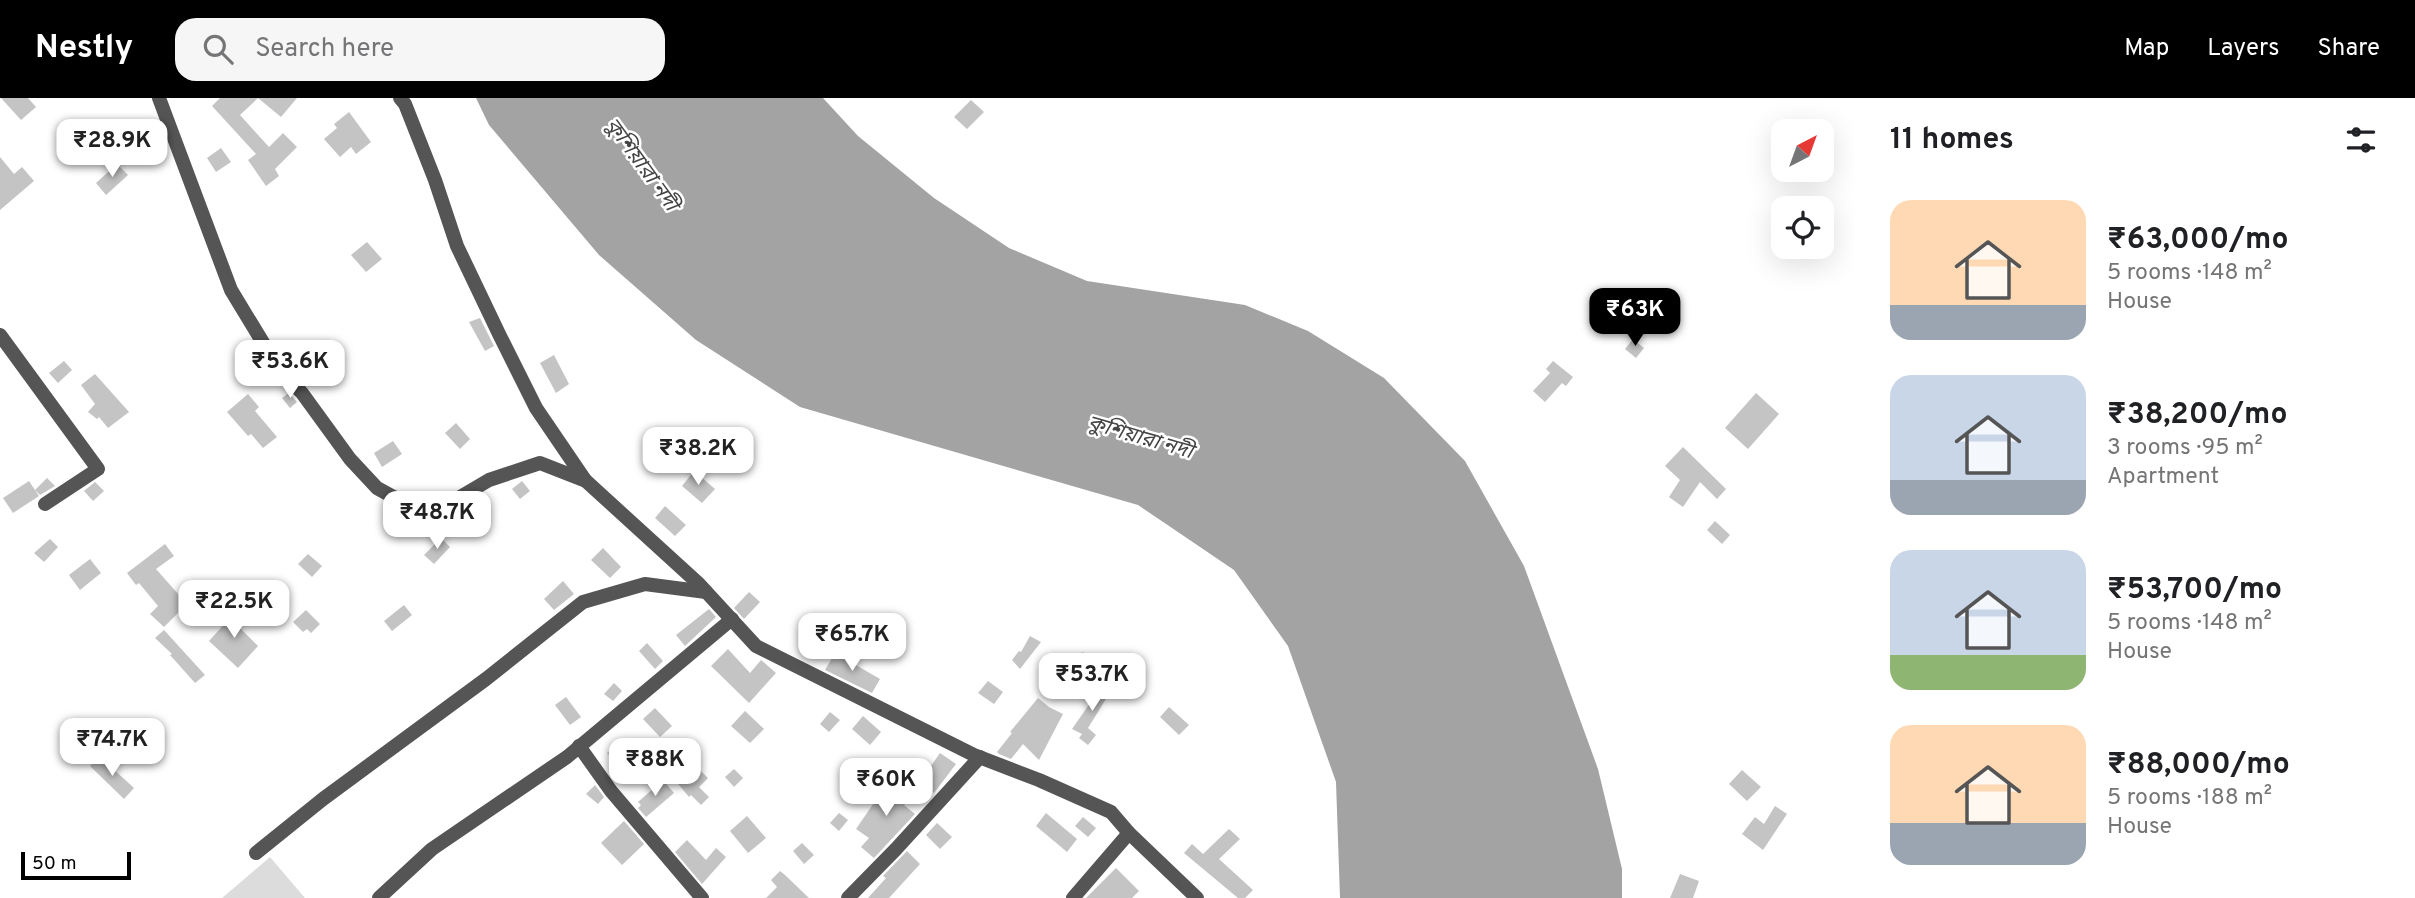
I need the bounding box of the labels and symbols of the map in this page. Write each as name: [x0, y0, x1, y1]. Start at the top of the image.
water label: কুশিয়ারা নদী: [598, 113, 687, 220]
north arrow: [1771, 119, 1834, 182]
pin: ₹28.9K: [55, 120, 169, 179]
pin: ₹63K: [1594, 288, 1676, 348]
pin: ₹53.6K: [233, 341, 347, 400]
water label: কুশিয়ারা নদী: [1084, 409, 1200, 467]
pin: ₹38.2K: [641, 428, 755, 487]
pin: ₹48.7K: [380, 491, 494, 551]
pin: ₹22.5K: [177, 580, 291, 640]
pin: ₹65.7K: [795, 614, 909, 673]
pin: ₹53.7K: [1035, 654, 1149, 713]
pin: ₹74.7K: [55, 718, 169, 778]
pin: ₹88K: [614, 738, 696, 798]
pin: ₹60K: [845, 758, 927, 818]
scale bar: [21, 849, 131, 881]

